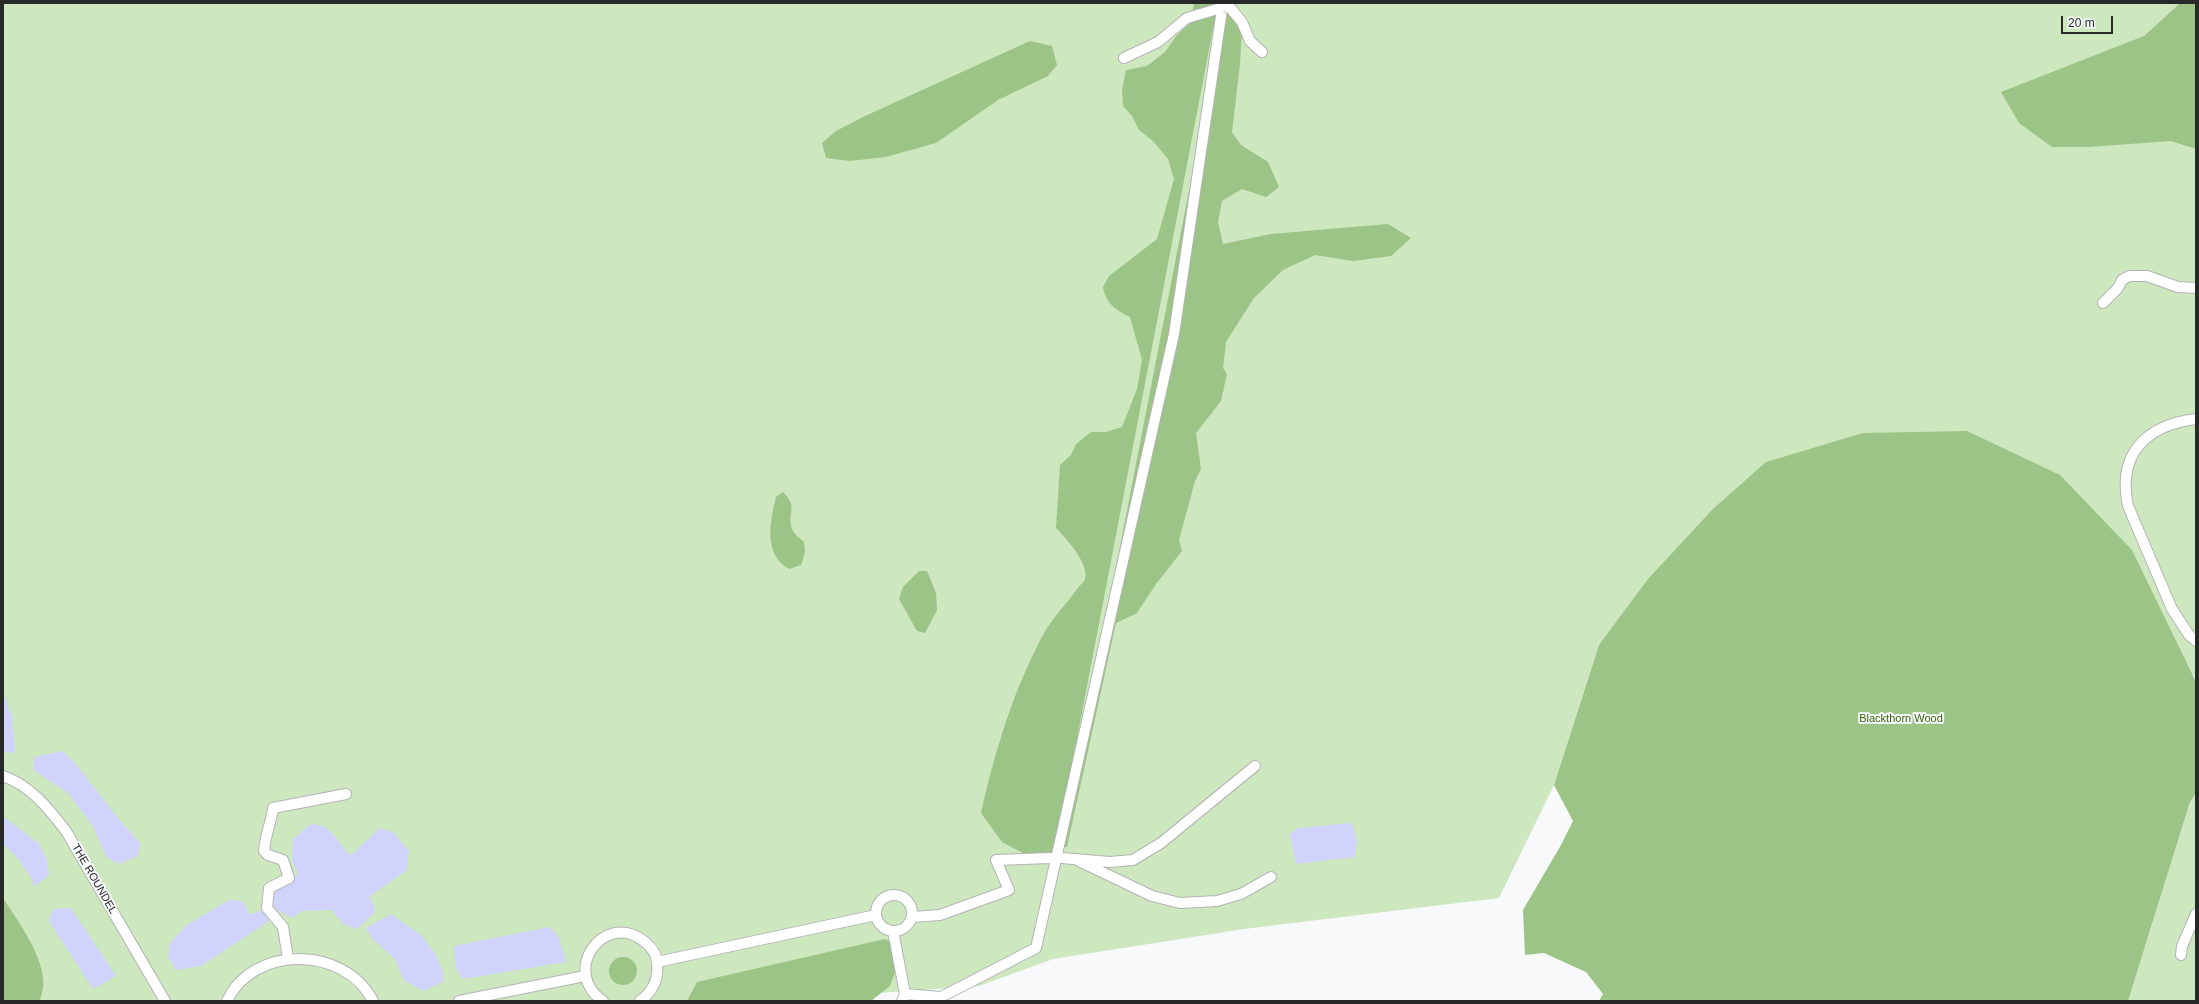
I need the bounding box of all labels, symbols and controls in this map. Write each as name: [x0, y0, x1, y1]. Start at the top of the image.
scale bar: [2063, 8, 2115, 34]
text: 20 m: [2068, 16, 2095, 30]
park label: Blackthorn Wood: [1859, 712, 1943, 726]
street label: THE ROUNDEL: [69, 842, 119, 916]

